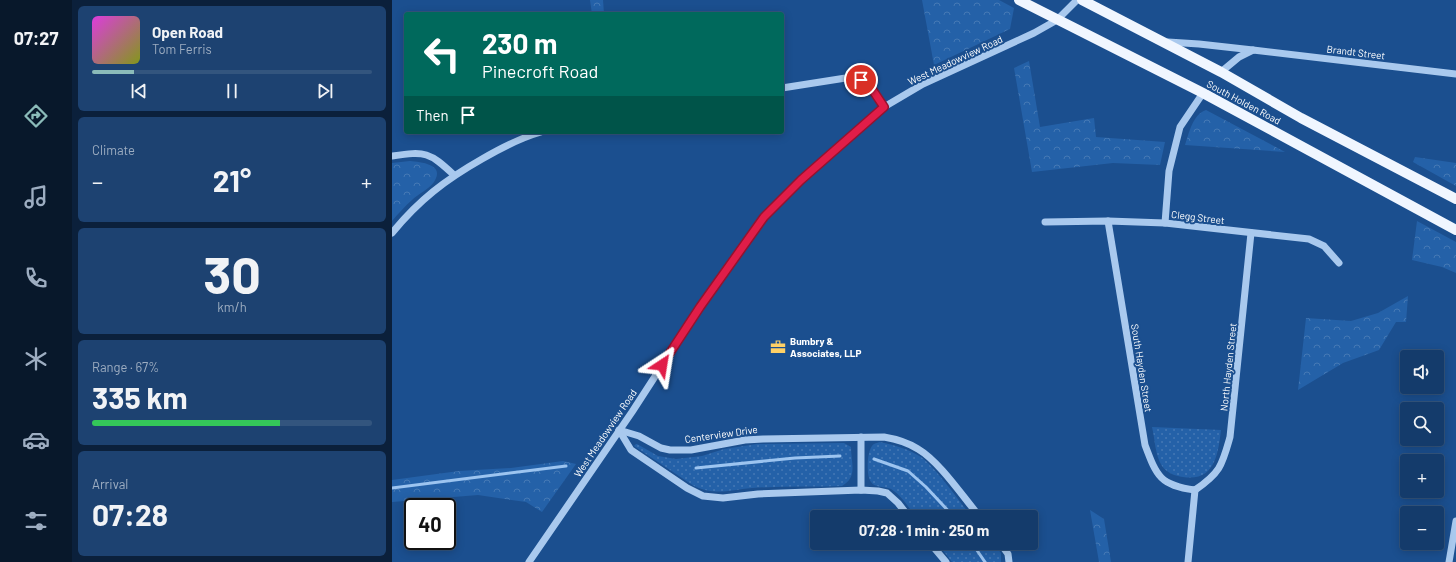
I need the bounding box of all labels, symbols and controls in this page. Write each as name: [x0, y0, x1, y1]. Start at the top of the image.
text: Open Road: [152, 23, 223, 41]
text: 230 m: [482, 26, 557, 60]
text: 07:27: [14, 27, 58, 49]
icon: left: [416, 28, 468, 80]
street label: West Meadowview Road: [906, 33, 1004, 87]
text: Tom Ferris: [152, 41, 212, 57]
street label: Brandt Street: [1326, 42, 1386, 62]
text: Pinecroft Road: [482, 60, 598, 82]
pin: [844, 63, 878, 97]
icon: arrive: [850, 69, 872, 91]
street label: South Holden Road: [1205, 77, 1283, 127]
icon: previous: [128, 80, 150, 102]
icon: pause: [221, 80, 243, 102]
icon: next: [314, 80, 336, 102]
icon: directions: [22, 102, 50, 130]
icon: arrive: [457, 104, 479, 126]
text: Then: [416, 106, 449, 124]
text: Climate: [92, 142, 135, 158]
text: 21°: [213, 162, 251, 198]
text: −: [92, 168, 103, 194]
text: +: [361, 168, 372, 194]
icon: music: [22, 183, 50, 211]
street label: Clegg Street: [1171, 208, 1226, 226]
text: 30: [203, 242, 261, 304]
icon: phone: [22, 264, 50, 292]
text: km/h: [217, 299, 247, 315]
street label: North Hayden Street: [1217, 322, 1239, 412]
street label: South Hayden Street: [1129, 323, 1155, 413]
place label: Bumbry & Associates, LLP: [790, 335, 862, 359]
office icon: Bumbry & Associates, LLP: [769, 338, 787, 356]
position arrow: [641, 344, 683, 386]
icon: climate: [22, 345, 50, 373]
map controls: [1400, 350, 1444, 550]
button: sound: [1400, 350, 1444, 394]
text: Range · 67%: [92, 359, 159, 375]
text: 335 km: [92, 379, 188, 415]
street label: West Meadowview Road: [571, 387, 639, 479]
button: search: [1400, 402, 1444, 446]
street label: Centerview Drive: [684, 423, 758, 445]
icon: car: [22, 426, 50, 454]
button: +: [1400, 454, 1444, 498]
text: Arrival: [92, 476, 128, 492]
text: 07:28: [92, 496, 168, 532]
speed limit sign: 40: [404, 498, 456, 550]
button: −: [1400, 506, 1444, 550]
icon: filters: [22, 507, 50, 535]
text: 07:28 · 1 min · 250 m: [859, 521, 989, 539]

